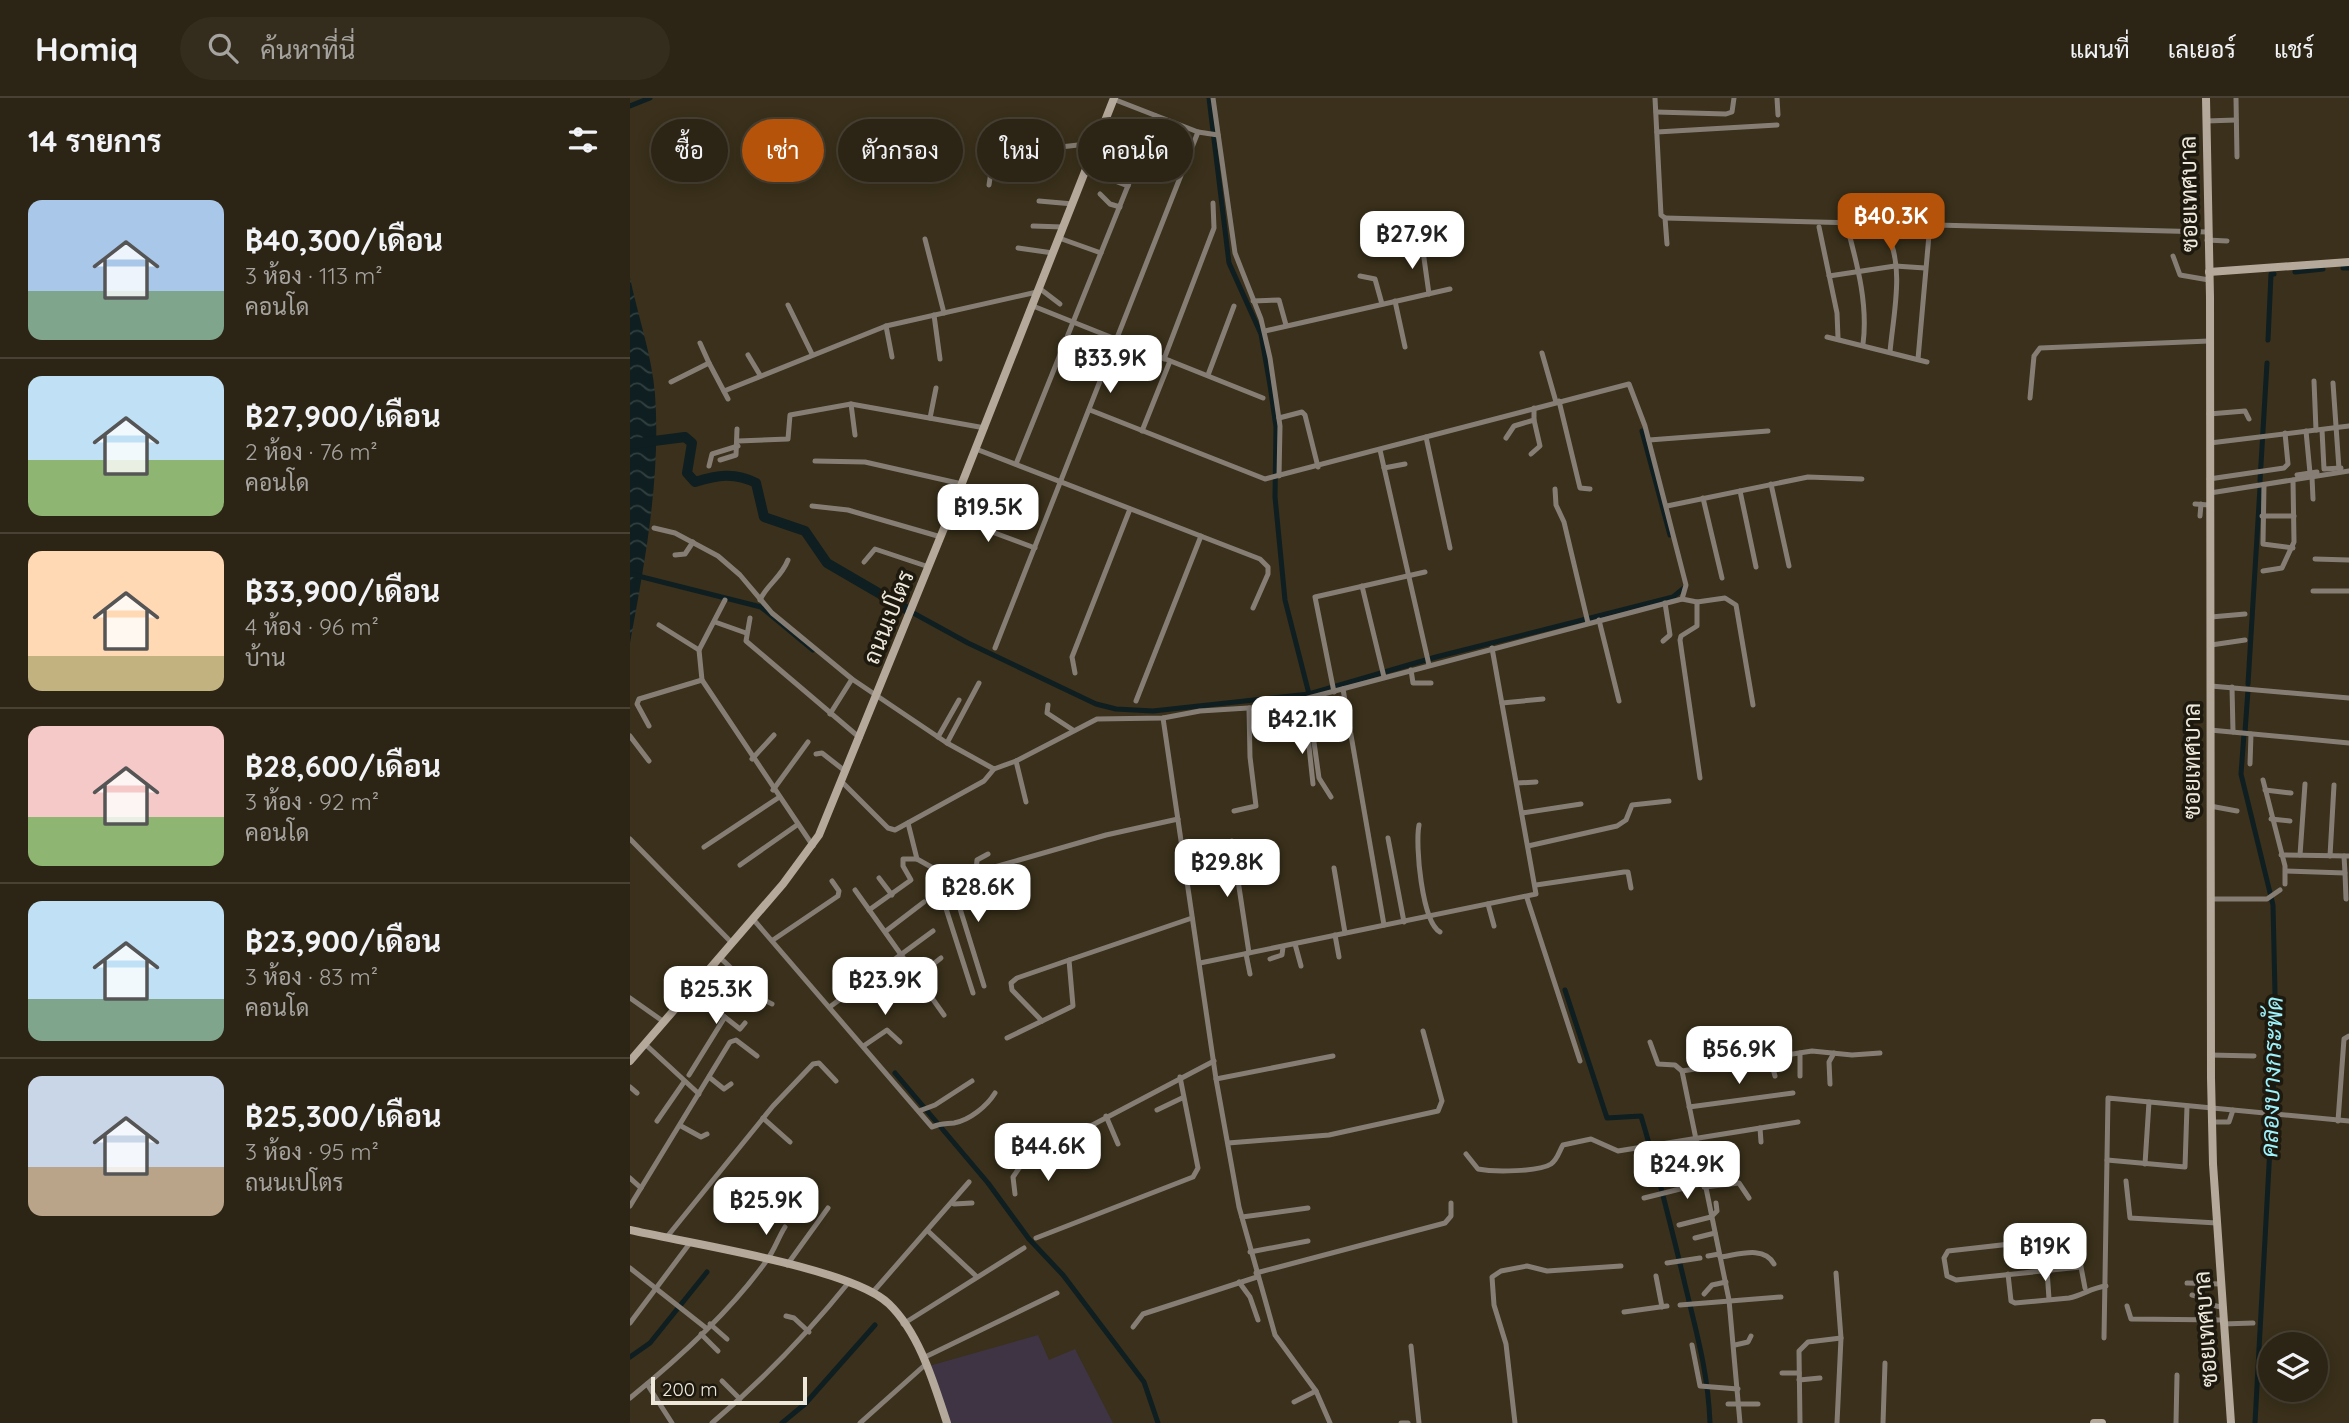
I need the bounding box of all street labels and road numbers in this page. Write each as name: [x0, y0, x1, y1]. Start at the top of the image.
street label: ซอยเทศบาล: [2172, 136, 2204, 252]
street label: ถนนเปโตร: [855, 565, 920, 668]
street label: ซอยเทศบาล: [2177, 703, 2206, 819]
street label: ซอยเทศบาล: [2186, 1270, 2224, 1388]

